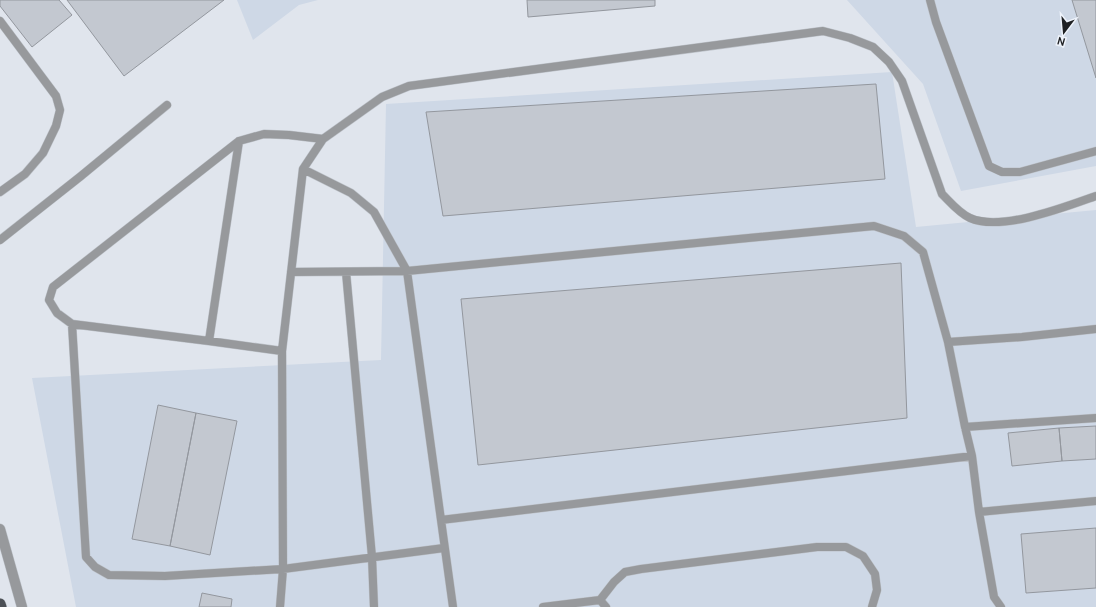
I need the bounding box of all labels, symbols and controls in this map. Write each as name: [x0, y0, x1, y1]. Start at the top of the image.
north arrow: [1044, 12, 1084, 52]
text: N: [1056, 34, 1067, 49]

